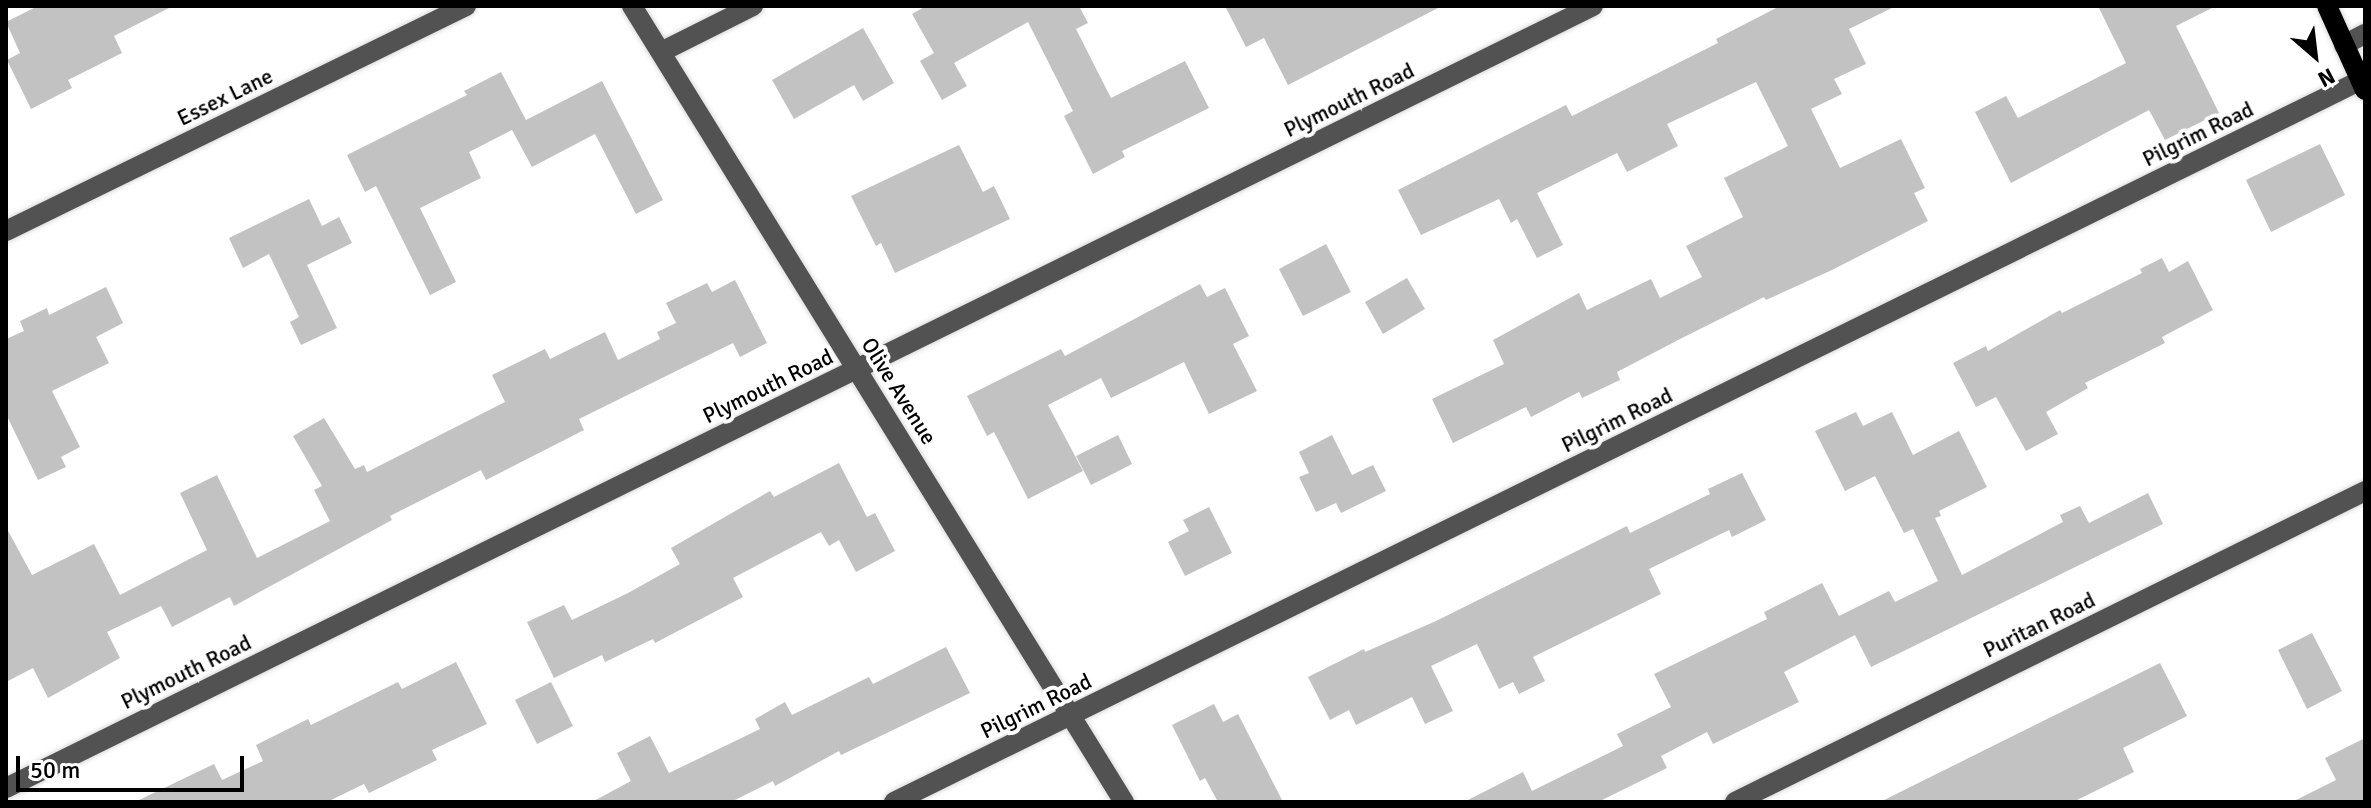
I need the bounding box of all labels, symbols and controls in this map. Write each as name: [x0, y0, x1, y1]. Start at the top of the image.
north arrow: [2275, 16, 2355, 96]
street label: Plymouth Road: [1280, 57, 1418, 143]
text: N: [2313, 62, 2340, 93]
street label: Essex Lane: [173, 63, 277, 131]
street label: Pilgrim Road: [2138, 96, 2258, 172]
street label: Olive Avenue: [856, 333, 942, 449]
street label: Plymouth Road: [699, 343, 837, 429]
street label: Pilgrim Road: [1557, 382, 1677, 458]
street label: Puritan Road: [1979, 587, 2099, 663]
street label: Plymouth Road: [117, 629, 255, 715]
street label: Pilgrim Road: [976, 668, 1096, 744]
scale bar: [20, 740, 248, 790]
text: 50 m: [30, 755, 80, 785]

